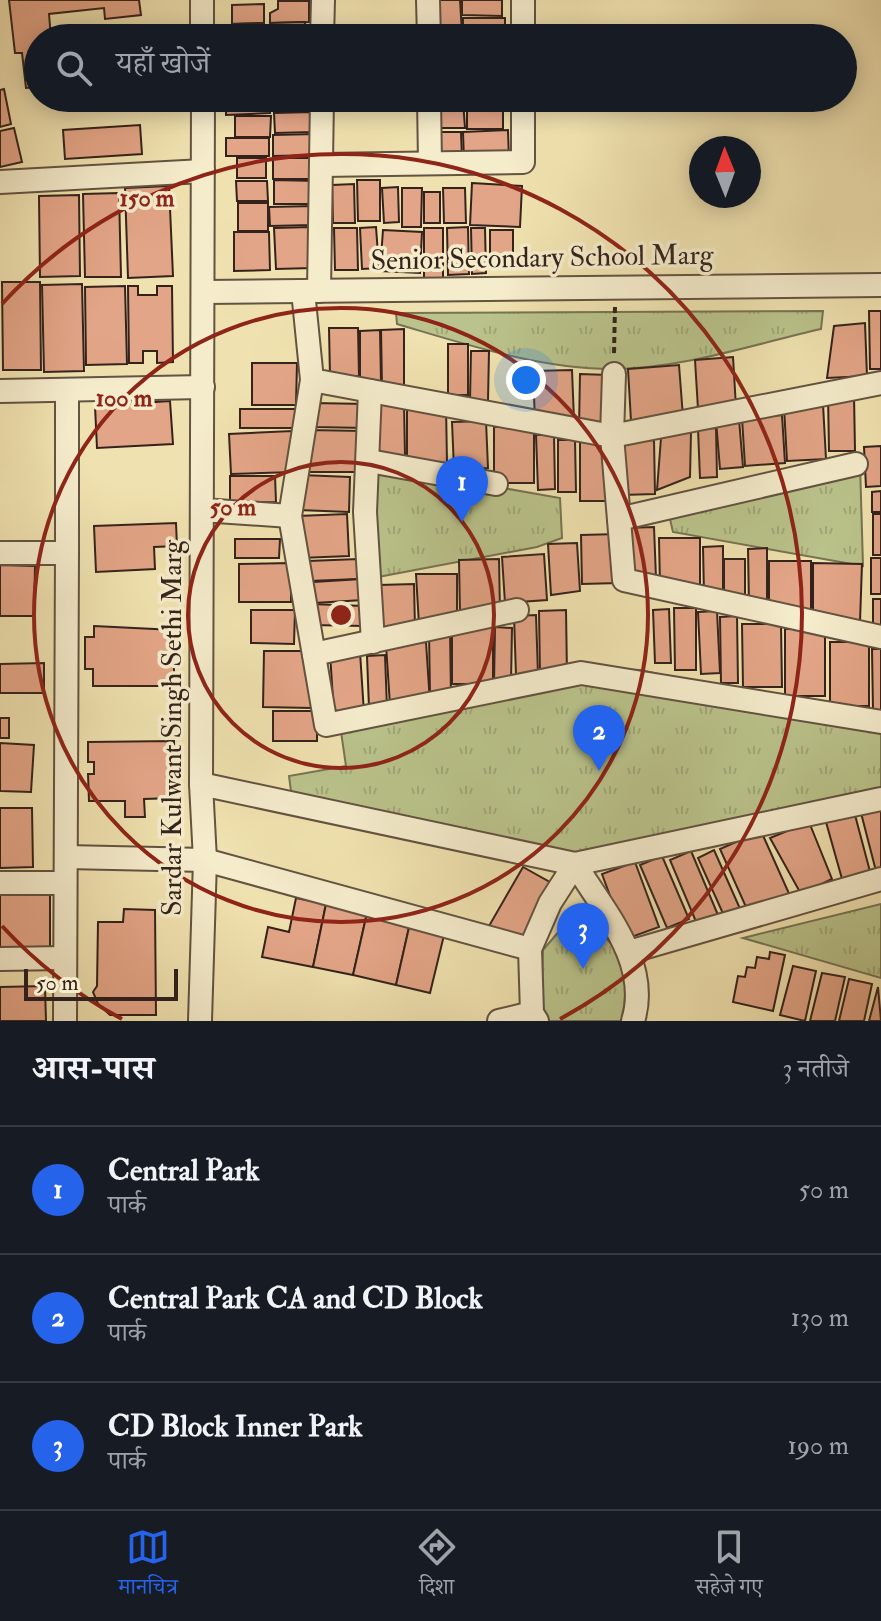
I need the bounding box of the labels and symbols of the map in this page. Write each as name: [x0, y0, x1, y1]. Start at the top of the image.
north arrow: [689, 136, 761, 208]
text: 150 m: [120, 183, 175, 214]
street label: Senior Secondary School Marg: [370, 237, 715, 278]
your location: [506, 360, 546, 400]
text: 100 m: [96, 383, 153, 414]
pin: 1: [436, 456, 488, 522]
text: 50 m: [210, 492, 257, 523]
street label: Sardar Kulwant Singh Sethi Marg: [155, 539, 190, 916]
centre of rings: [327, 601, 355, 629]
pin: 2: [573, 705, 625, 771]
pin: 3: [557, 903, 609, 969]
scale bar: [24, 965, 178, 1001]

